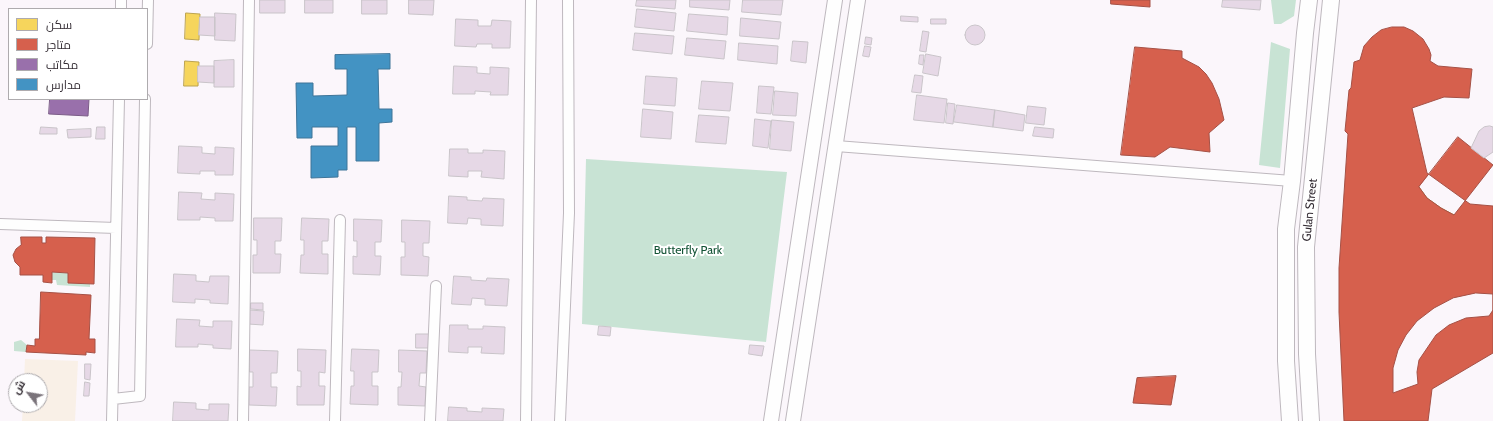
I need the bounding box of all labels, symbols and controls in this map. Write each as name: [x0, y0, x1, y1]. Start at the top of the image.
legend: [8, 8, 148, 100]
text: سكن: [46, 17, 72, 32]
text: متاجر: [46, 37, 71, 52]
text: مكاتب: [46, 57, 78, 72]
text: مدارس: [46, 77, 81, 92]
street label: Gulan Street: [1300, 178, 1320, 242]
park label: Butterfly Park: [654, 243, 722, 257]
north arrow: [8, 373, 48, 413]
text: ش: [9, 378, 28, 397]

